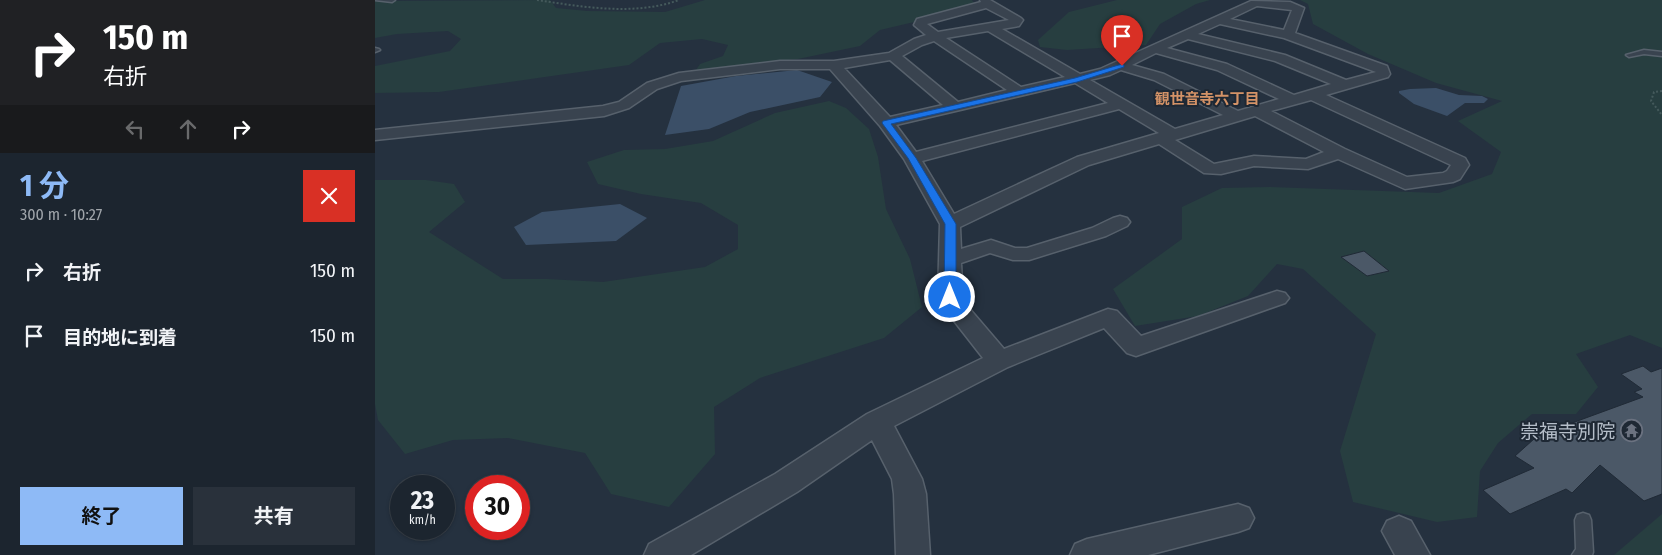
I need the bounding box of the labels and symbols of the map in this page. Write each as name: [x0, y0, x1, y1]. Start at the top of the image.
pin: [1101, 15, 1143, 66]
district label: 観世音寺六丁目: [1154, 90, 1260, 108]
position arrow: [923, 270, 975, 322]
temple icon: 崇福寺別院: [1619, 419, 1643, 443]
place label: 崇福寺別院: [1520, 420, 1615, 443]
speed limit sign: 30: [465, 475, 530, 540]

